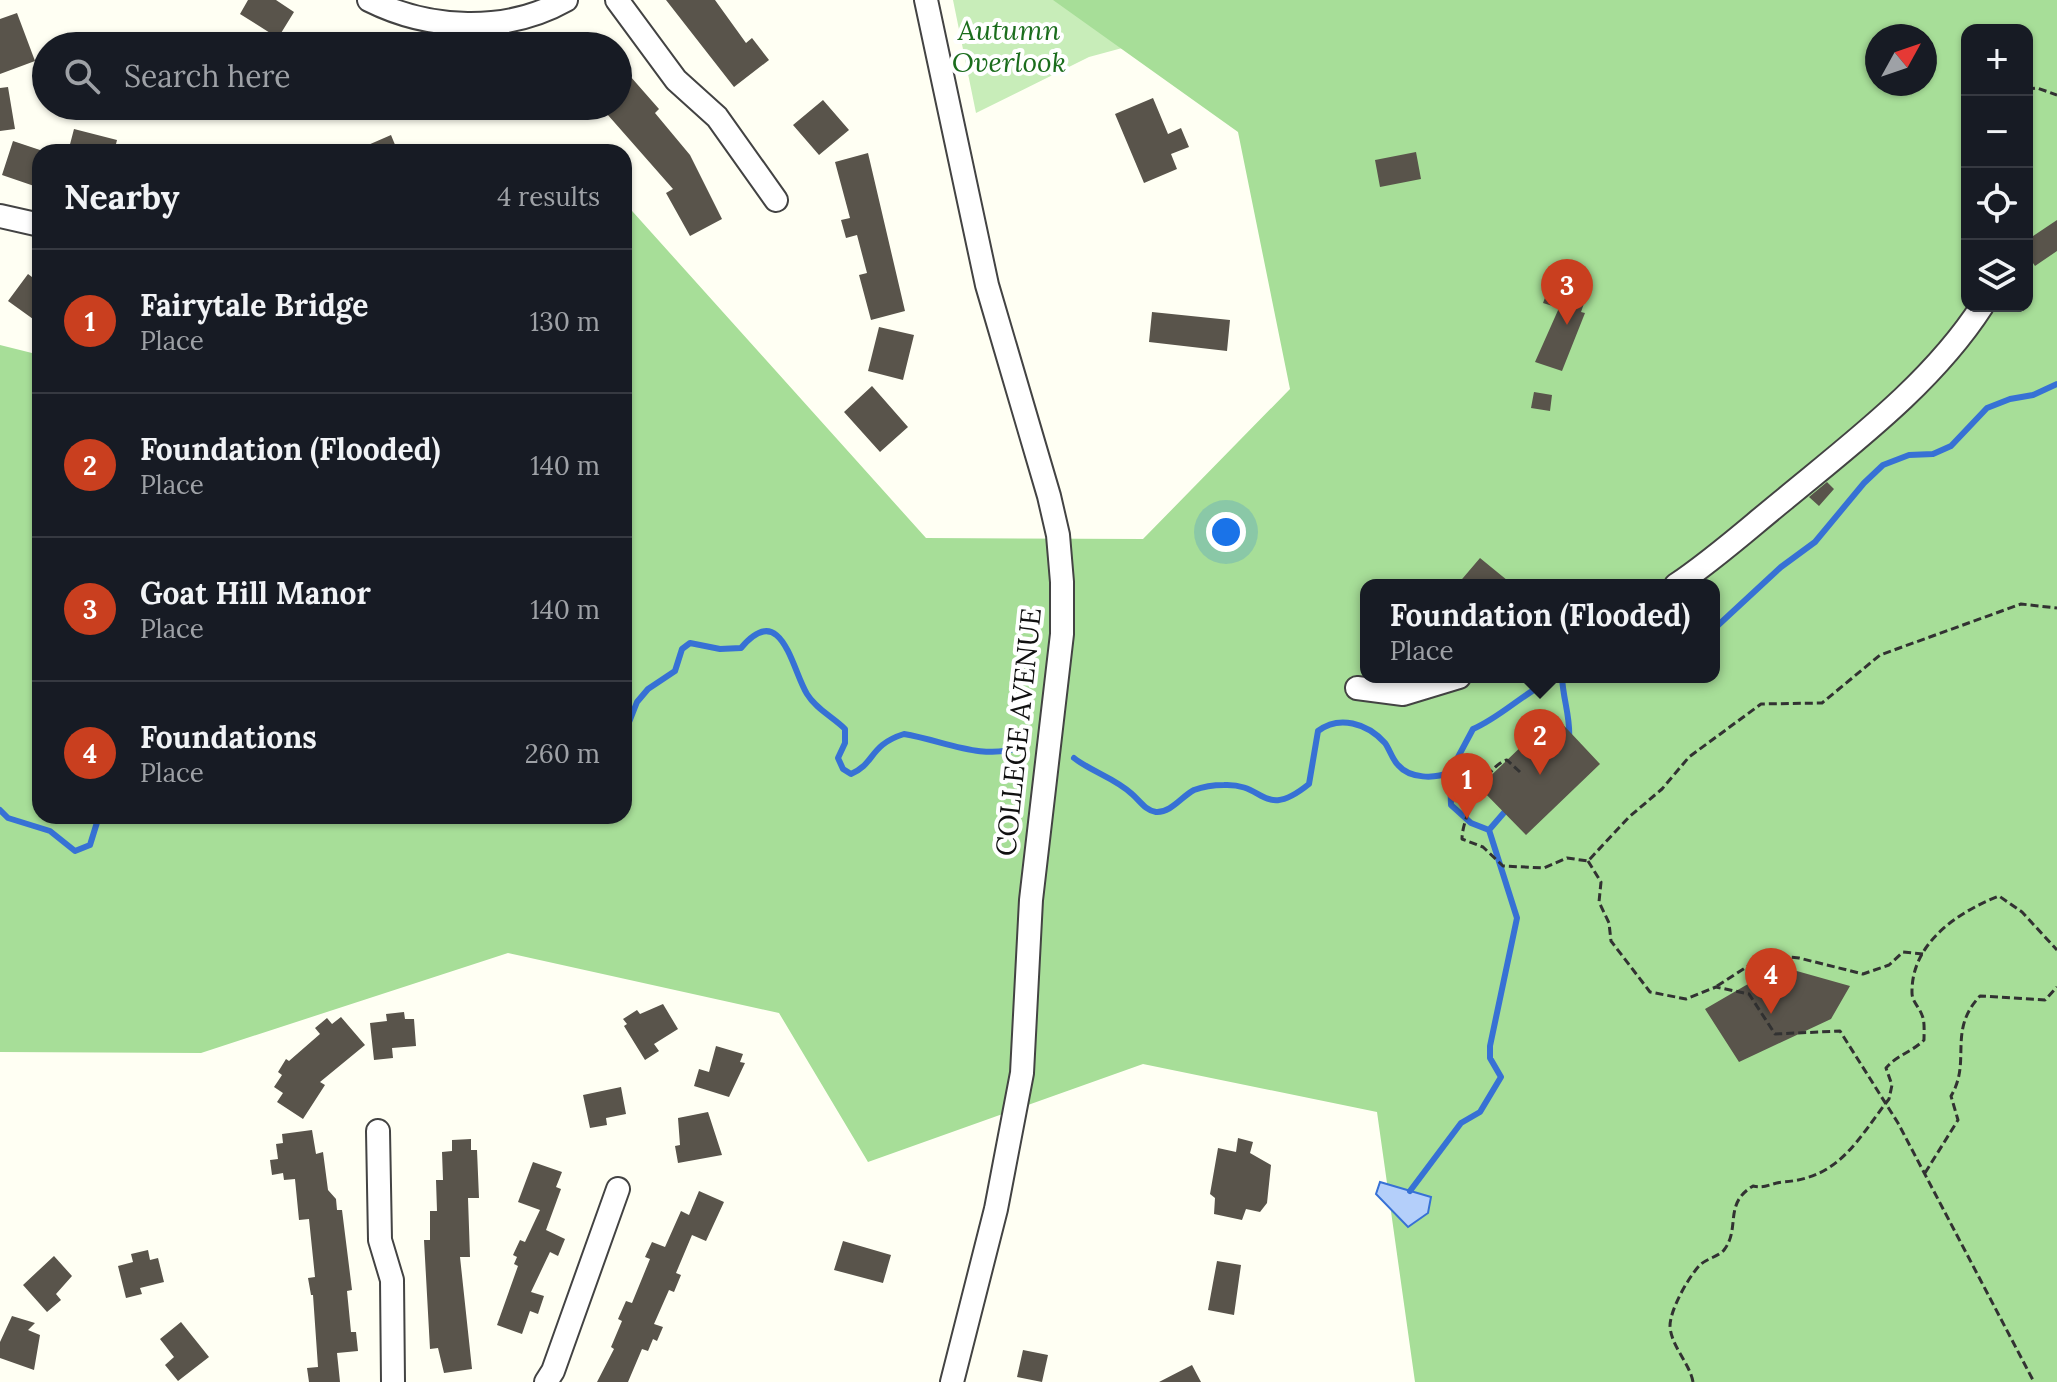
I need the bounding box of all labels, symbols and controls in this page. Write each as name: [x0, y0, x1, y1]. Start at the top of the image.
park label: Autumn Overlook: [952, 12, 1066, 80]
north arrow: [1865, 24, 1937, 96]
map controls: [1961, 24, 2033, 312]
button: +: [1961, 24, 2033, 96]
search box: [32, 32, 632, 120]
icon: search: [60, 54, 104, 98]
text: Search here: [124, 57, 291, 95]
button: −: [1961, 96, 2033, 168]
button: locate: [1961, 168, 2033, 240]
text: Nearby: [64, 175, 180, 218]
text: 4 results: [497, 180, 600, 213]
button: layers: [1961, 240, 2033, 312]
pin: 3: [1541, 259, 1593, 325]
text: Fairytale Bridge: [140, 286, 368, 324]
text: 1: [85, 305, 95, 338]
text: 130 m: [530, 305, 600, 338]
text: Place: [140, 324, 204, 357]
text: Foundation (Flooded): [140, 430, 440, 468]
text: 2: [83, 449, 97, 482]
text: 140 m: [530, 449, 600, 482]
text: Place: [140, 468, 204, 501]
your location: [1206, 512, 1246, 552]
text: Goat Hill Manor: [140, 574, 371, 612]
popup: [1360, 579, 1720, 683]
text: 3: [83, 593, 97, 626]
text: 140 m: [530, 593, 600, 626]
text: Foundation (Flooded): [1390, 596, 1690, 634]
street label: COLLEGE AVENUE: [987, 606, 1049, 858]
text: Place: [140, 612, 204, 645]
text: Place: [1390, 634, 1454, 667]
pin: 2: [1514, 709, 1566, 775]
text: Foundations: [140, 718, 317, 756]
text: 4: [83, 737, 97, 770]
text: 260 m: [525, 737, 600, 770]
pin: 1: [1441, 753, 1493, 819]
text: Place: [140, 756, 204, 789]
pin: 4: [1745, 948, 1797, 1014]

